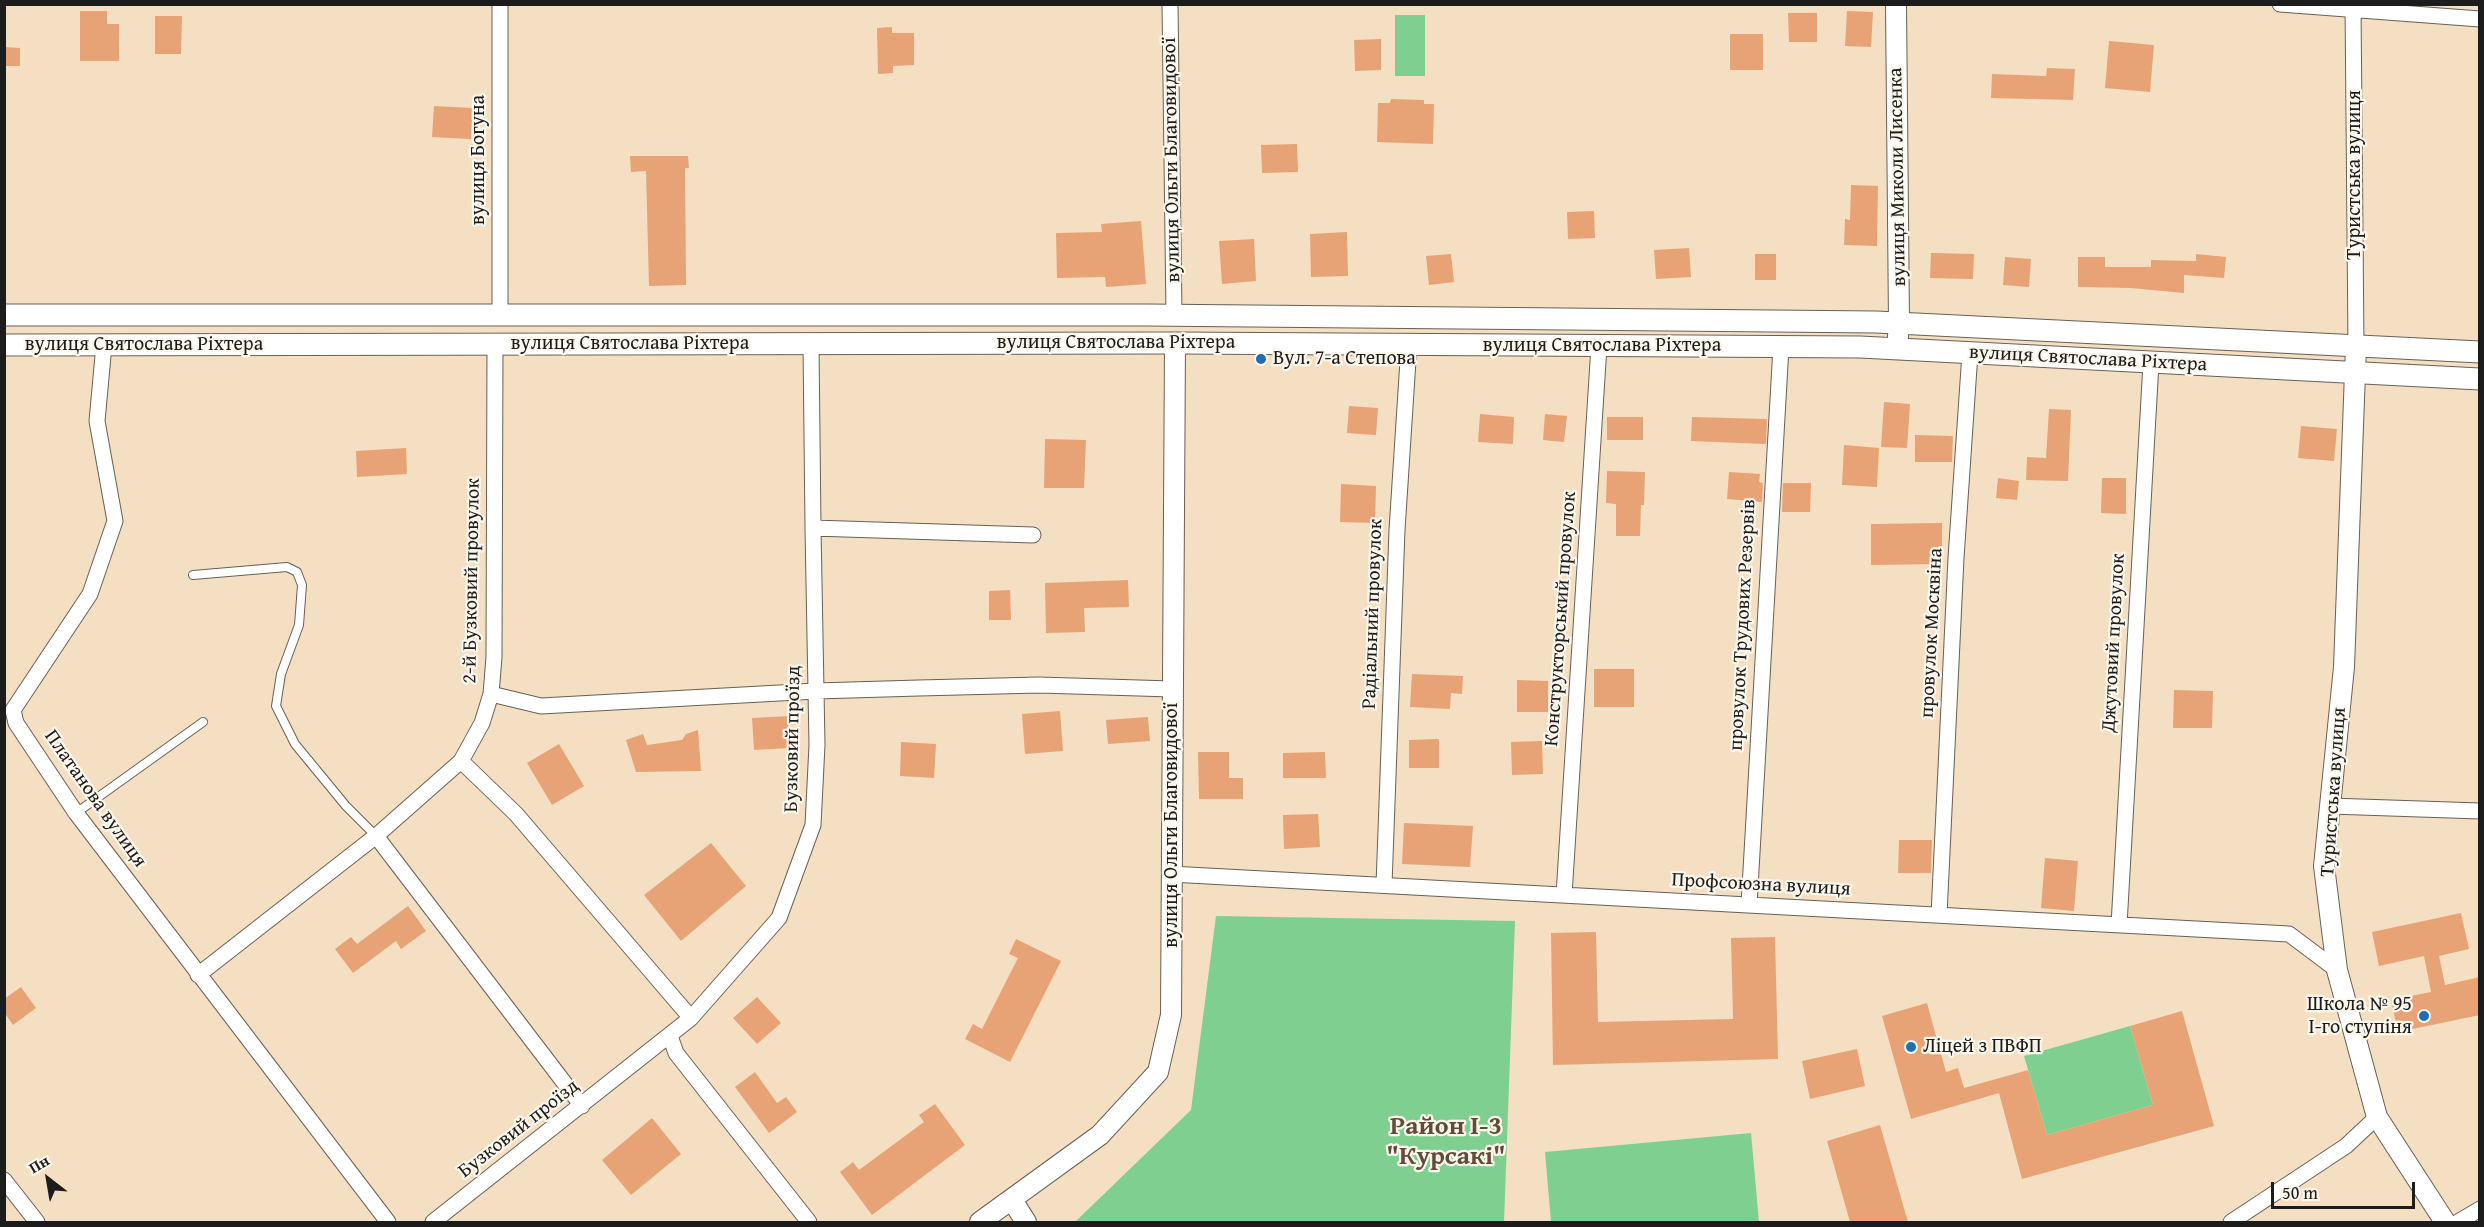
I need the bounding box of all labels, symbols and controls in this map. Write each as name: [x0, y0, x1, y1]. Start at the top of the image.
street label: вулиця Ольги Благовидової: [1158, 37, 1186, 283]
street label: вулиця Миколи Лисенка: [1884, 67, 1912, 287]
street label: Туристська вулиця: [2343, 90, 2367, 260]
street label: вулиця Богуна: [467, 95, 491, 225]
street label: вулиця Святослава Ріхтера: [997, 331, 1235, 355]
street label: вулиця Святослава Ріхтера: [511, 332, 749, 356]
street label: вулиця Святослава Ріхтера: [25, 333, 263, 357]
street label: вулиця Святослава Ріхтера: [1483, 334, 1721, 358]
street label: вулиця Святослава Ріхтера: [1968, 341, 2208, 377]
place label: Вул. 7-а Степова: [1273, 347, 1416, 371]
marker: Вул. 7-а Степова: [1254, 352, 1268, 366]
street label: 2-й Бузковий провулок: [458, 478, 486, 684]
street label: Конструкторський провулок: [1540, 491, 1582, 747]
street label: провулок Трудових Резервів: [1724, 499, 1762, 751]
street label: Радіальний провулок: [1358, 518, 1388, 710]
street label: провулок Москвіна: [1916, 547, 1948, 719]
street label: Джутовий провулок: [2097, 553, 2131, 733]
street label: Бузковий проїзд: [780, 665, 806, 813]
street label: вулиця Ольги Благовидової: [1160, 702, 1184, 948]
street label: Туристська вулиця: [2316, 707, 2352, 877]
street label: Платанова вулиця: [39, 726, 151, 872]
street label: Профсоюзна вулиця: [1671, 868, 1851, 902]
place label: Школа № 95 І-го ступіня: [2307, 993, 2412, 1040]
marker: Школа № 95 І-го ступіня: [2417, 1009, 2431, 1023]
place label: Ліцей з ПВФП: [1923, 1035, 2042, 1059]
marker: Ліцей з ПВФП: [1904, 1040, 1918, 1054]
street label: Бузковий проїзд: [454, 1074, 584, 1184]
district label: Район І-3 "Курсакі": [1386, 1111, 1506, 1172]
text: Пн: [24, 1148, 54, 1179]
north arrow: [18, 1149, 78, 1209]
scale bar: [2274, 1170, 2418, 1208]
text: 50 m: [2282, 1179, 2318, 1206]

